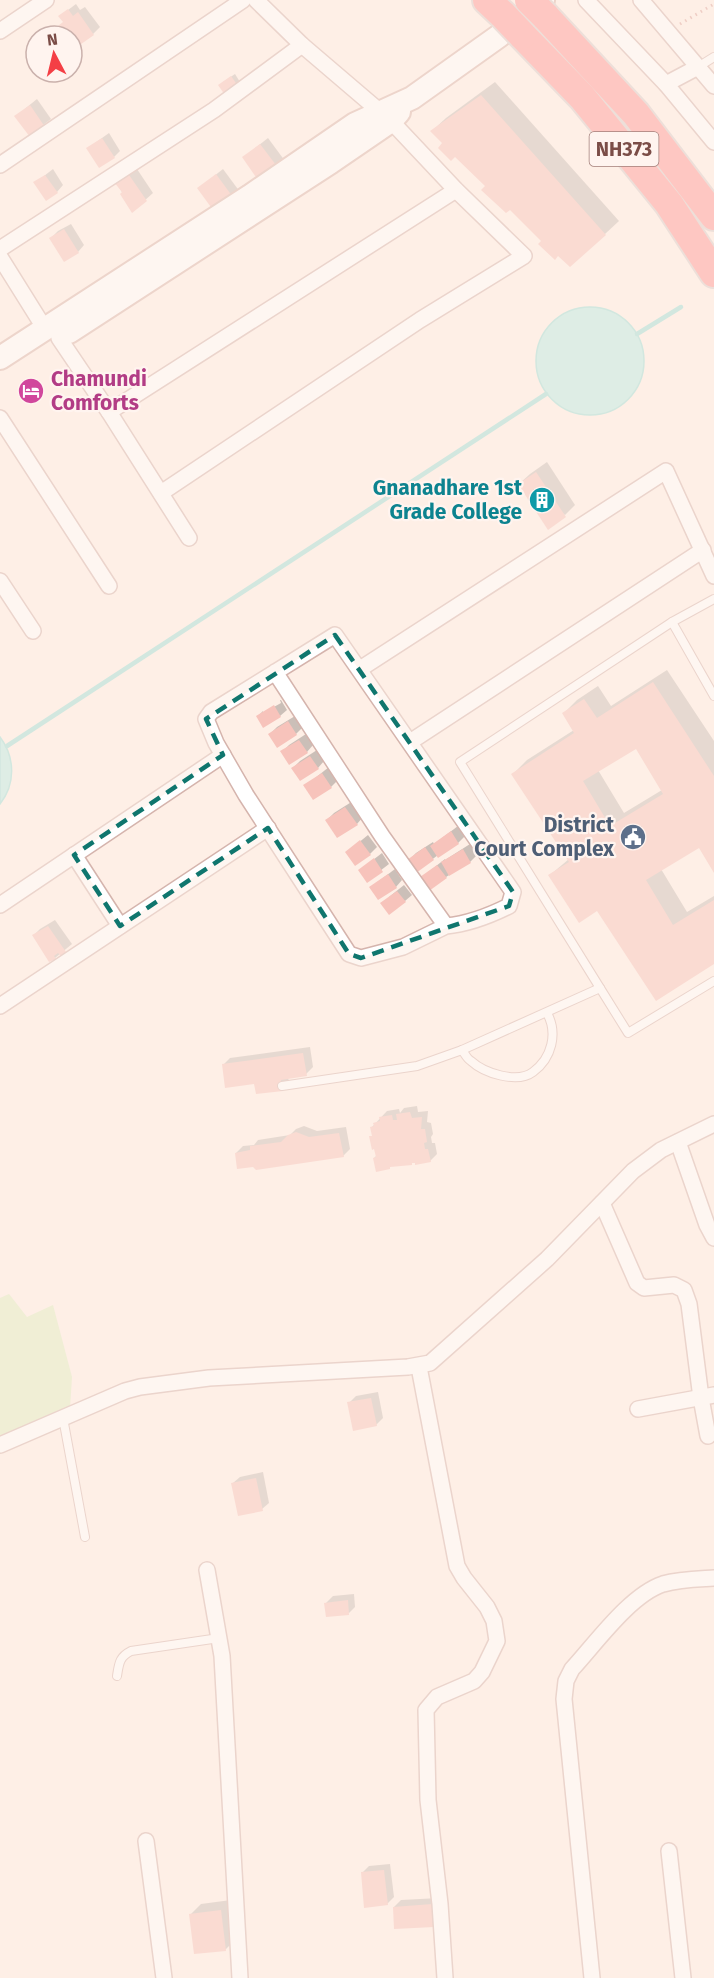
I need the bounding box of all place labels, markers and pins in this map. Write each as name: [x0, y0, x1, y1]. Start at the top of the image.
place label: Chamundi Comforts: [51, 366, 147, 416]
hotel icon: Chamundi Comforts: [16, 376, 46, 406]
place label: Gnanadhare 1st Grade College: [373, 475, 523, 525]
building icon: Gnanadhare 1st Grade College: [527, 485, 557, 515]
place label: District Court Complex: [474, 812, 615, 862]
public building icon: District Court Complex: [618, 822, 648, 852]

